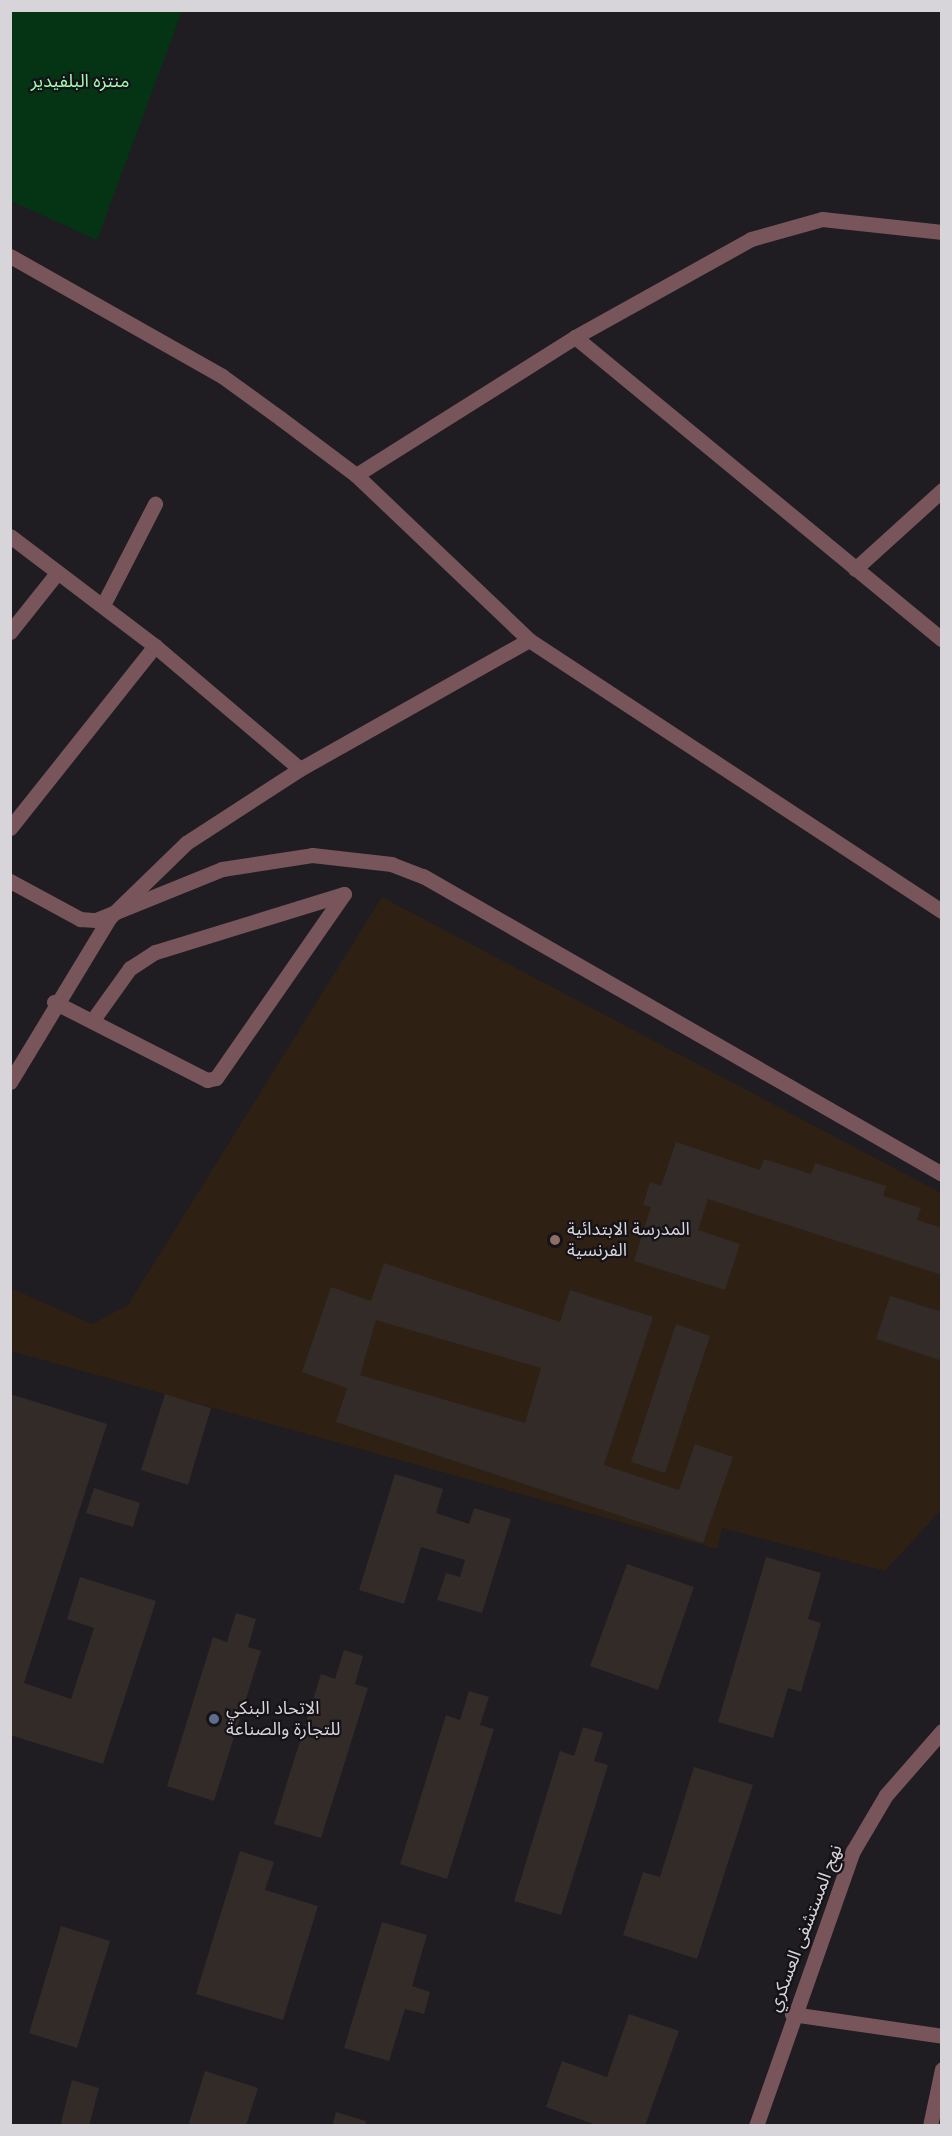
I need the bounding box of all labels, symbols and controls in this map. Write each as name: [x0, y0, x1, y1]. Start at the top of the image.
park label: منتزه البلفيدير: [31, 70, 129, 92]
place label: المدرسة الابتدائية الفرنسية: [567, 1219, 690, 1262]
marker: المدرسة الابتدائية الفرنسية: [548, 1233, 562, 1247]
place label: الاتحاد البنكي للتجارة والصناعة: [226, 1698, 340, 1740]
marker: الاتحاد البنكي للتجارة والصناعة: [207, 1712, 221, 1726]
street label: نهج المستشفى العسكري: [763, 1842, 847, 2014]

